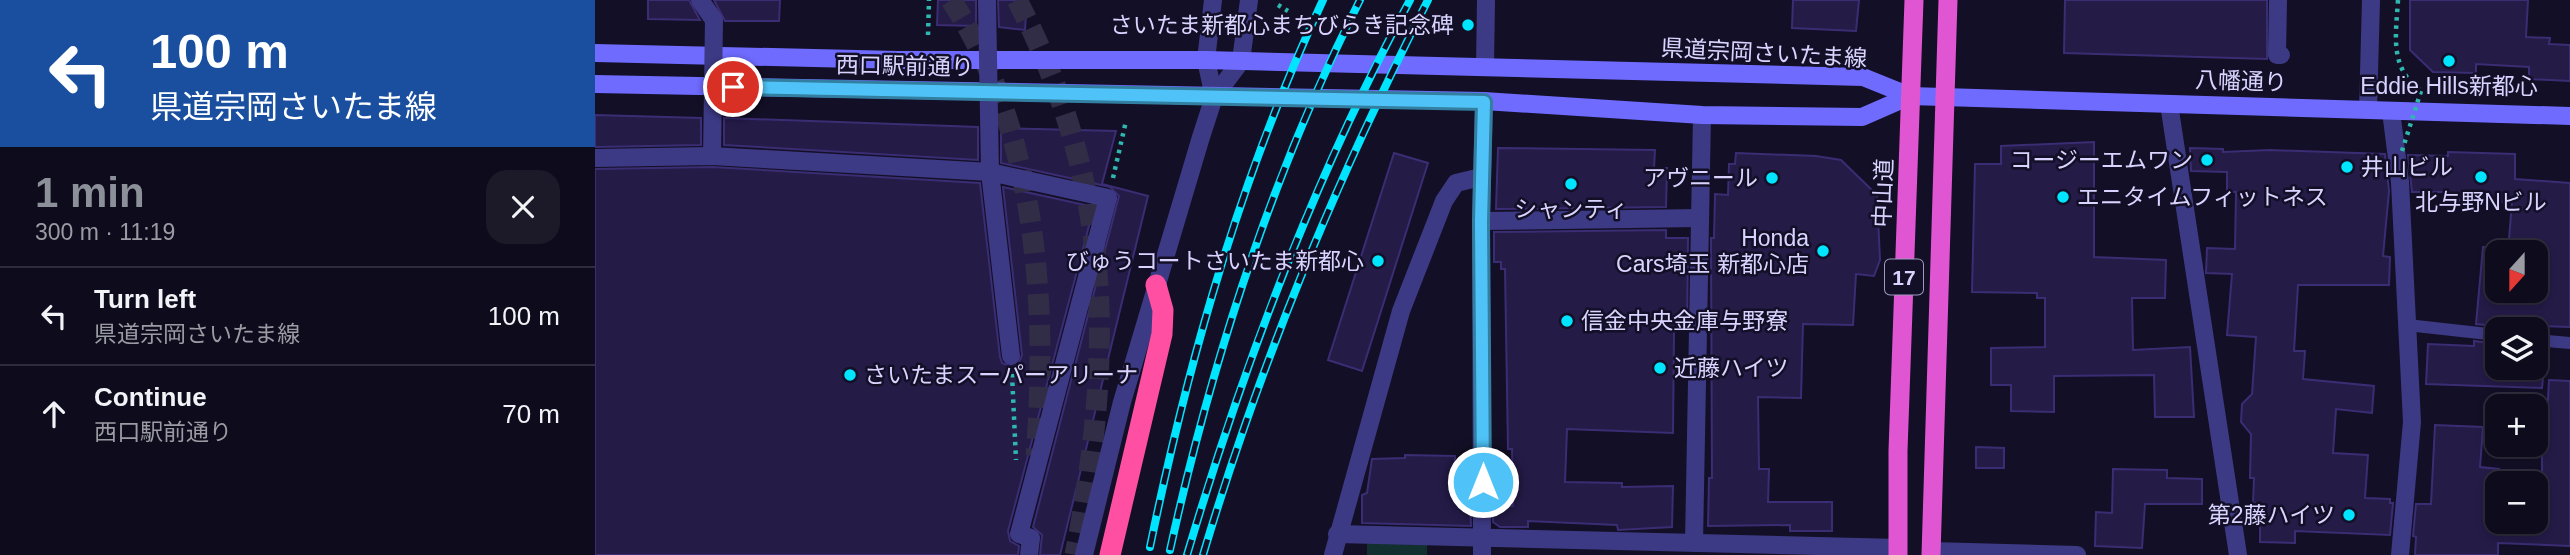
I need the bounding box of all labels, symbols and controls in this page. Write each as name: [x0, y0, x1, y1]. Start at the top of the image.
place label: さいたま新都心まちびらき記念碑: [1110, 12, 1454, 38]
marker: さいたま新都心まちびらき記念碑: [1460, 17, 1476, 33]
text: 100 m: [150, 24, 289, 78]
icon: left: [35, 28, 126, 119]
street label: 県道宗岡さいたま線: [1660, 35, 1868, 71]
street label: 西口駅前通り: [836, 52, 974, 80]
marker: Eddie Hills新都心: [2441, 53, 2457, 69]
pin: [703, 57, 763, 117]
street label: 八幡通り: [2195, 66, 2287, 96]
icon: arrive: [714, 68, 752, 106]
place label: Eddie Hills新都心: [2360, 73, 2538, 99]
text: 県道宗岡さいたま線: [150, 89, 437, 125]
place label: コージーエムワン: [2009, 147, 2193, 173]
marker: コージーエムワン: [2199, 152, 2215, 168]
place label: 井山ビル: [2361, 154, 2453, 180]
street label: 中山道: [1869, 158, 1897, 228]
marker: 井山ビル: [2339, 159, 2355, 175]
place label: アヴニール: [1643, 165, 1758, 191]
text: 1 min: [35, 169, 145, 216]
marker: 北与野Nビル: [2473, 169, 2489, 185]
button: close: [486, 170, 560, 244]
marker: アヴニール: [1764, 170, 1780, 186]
marker: シャンティ: [1563, 176, 1579, 192]
place label: エニタイムフィットネス: [2077, 184, 2328, 210]
marker: エニタイムフィットネス: [2055, 189, 2071, 205]
place label: 北与野Nビル: [2415, 189, 2547, 215]
place label: シャンティ: [1514, 196, 1628, 222]
text: 300 m · 11:19: [35, 219, 175, 245]
place label: Honda Cars埼玉 新都心店: [1616, 225, 1809, 277]
north arrow: [2485, 240, 2548, 303]
map controls: [2485, 240, 2548, 534]
marker: Honda Cars埼玉 新都心店: [1815, 243, 1831, 259]
place label: びゅうコートさいたま新都心: [1066, 248, 1364, 274]
marker: びゅうコートさいたま新都心: [1370, 253, 1386, 269]
road number: 17: [1885, 260, 1923, 294]
text: Turn left: [94, 284, 196, 314]
icon: left: [35, 297, 73, 335]
text: 100 m: [488, 301, 560, 331]
place label: 信金中央金庫与野寮: [1581, 308, 1788, 334]
marker: 信金中央金庫与野寮: [1559, 313, 1575, 329]
button: layers: [2485, 317, 2548, 380]
text: 県道宗岡さいたま線: [94, 321, 300, 347]
place label: 近藤ハイツ: [1674, 355, 1789, 381]
marker: 近藤ハイツ: [1652, 360, 1668, 376]
place label: さいたまスーパーアリーナ: [864, 362, 1138, 388]
marker: さいたまスーパーアリーナ: [842, 367, 858, 383]
text: Continue: [94, 382, 207, 412]
button: +: [2485, 394, 2548, 457]
icon: ahead: [35, 395, 73, 433]
text: 70 m: [502, 399, 560, 429]
text: 西口駅前通り: [94, 419, 232, 445]
position arrow: [1446, 445, 1520, 519]
button: −: [2485, 471, 2548, 534]
place label: 第2藤ハイツ: [2208, 502, 2335, 528]
marker: 第2藤ハイツ: [2341, 507, 2357, 523]

